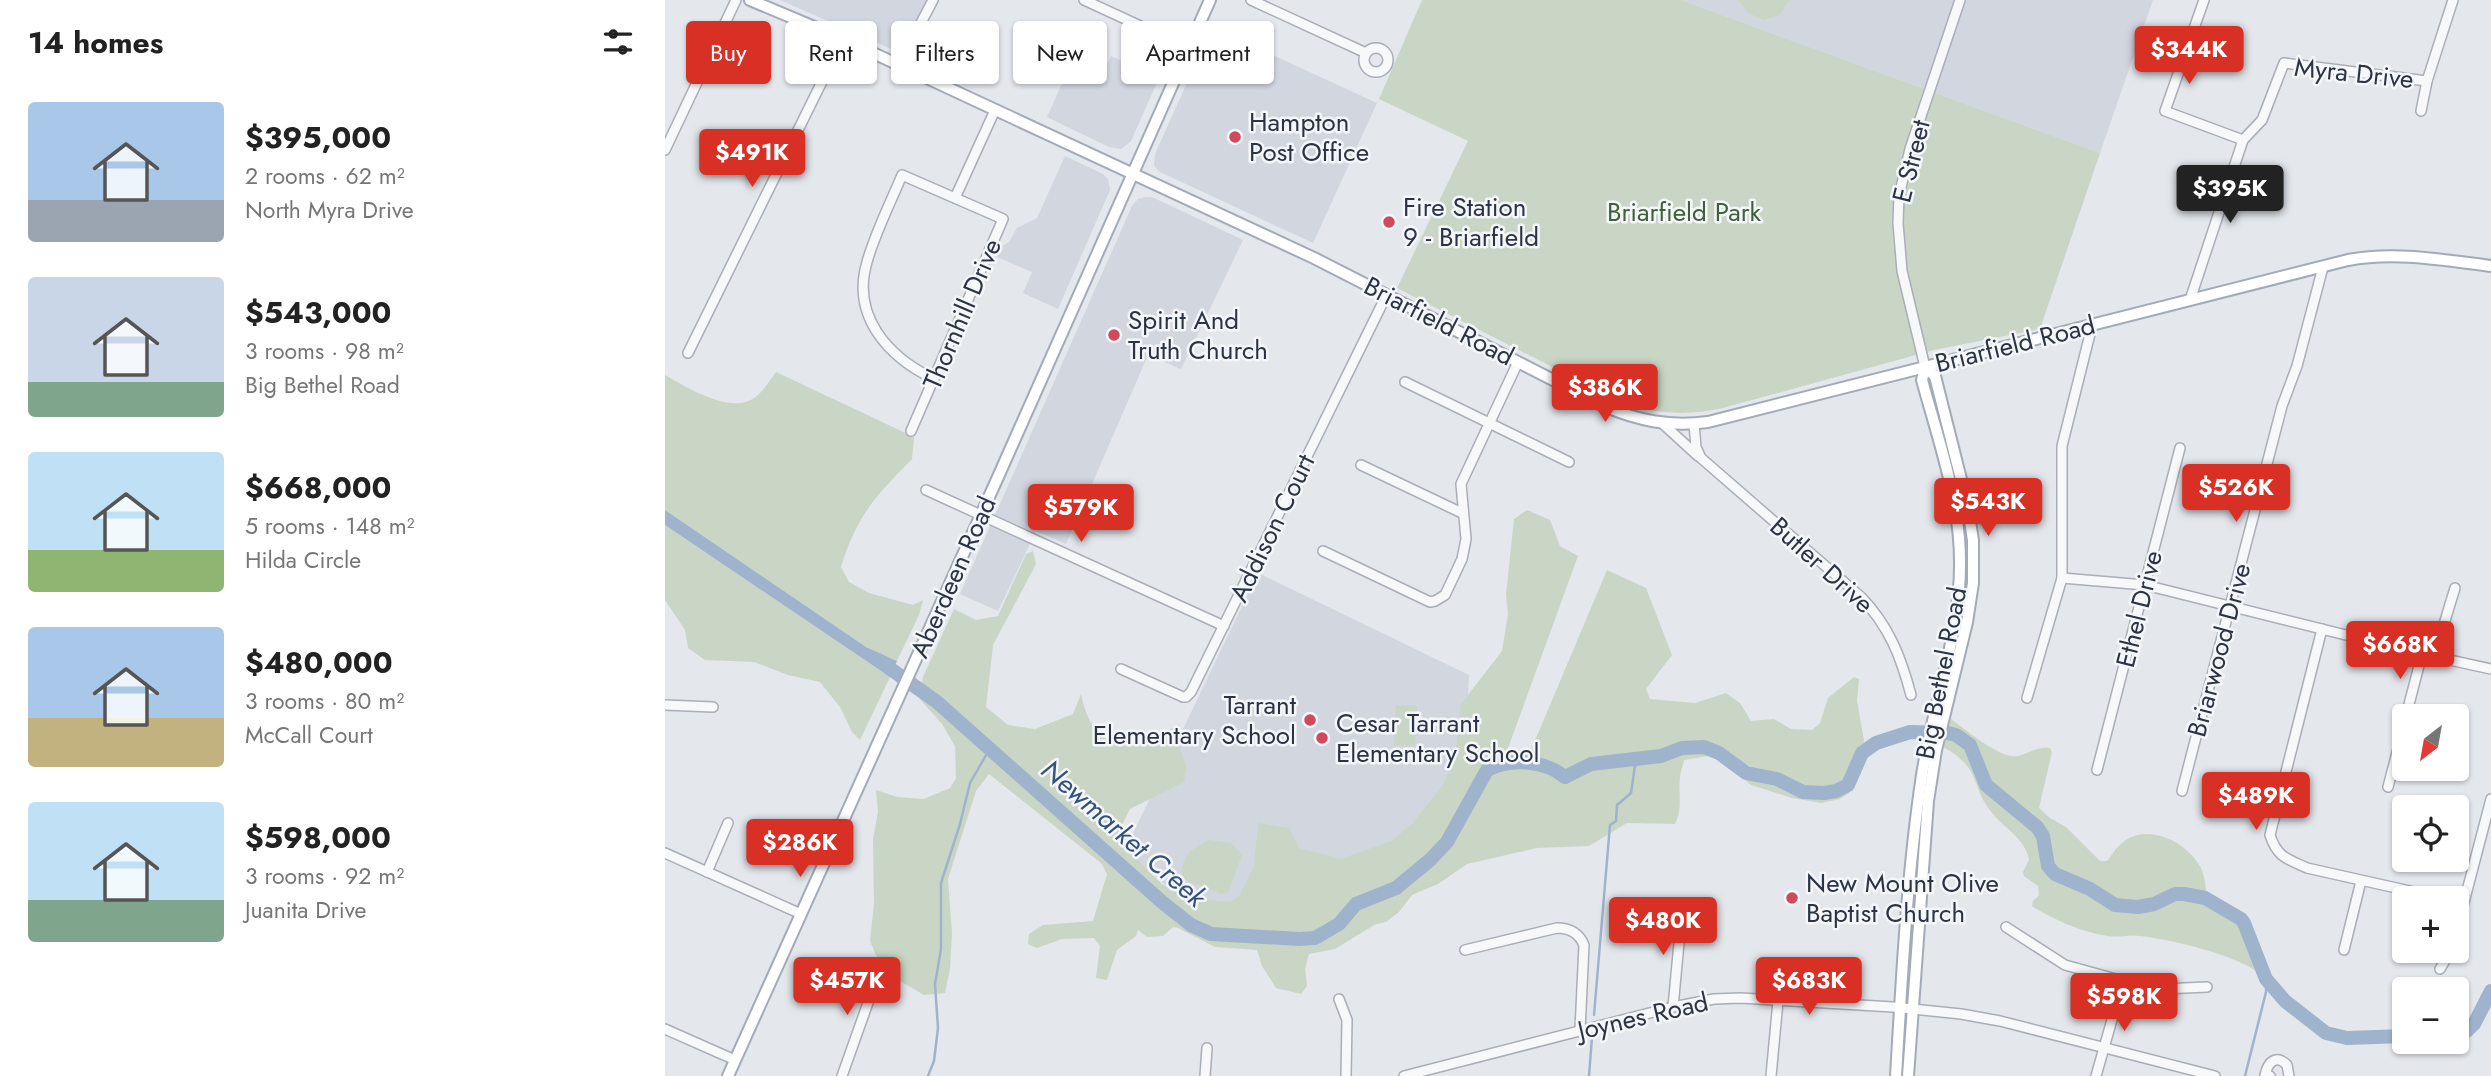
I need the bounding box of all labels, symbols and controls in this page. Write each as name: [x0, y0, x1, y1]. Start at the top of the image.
text: 14 homes: [28, 21, 163, 64]
chip: Buy: [686, 21, 771, 84]
chip: Rent: [785, 21, 877, 84]
chip: Filters: [891, 21, 999, 84]
chip: New: [1013, 21, 1107, 84]
chip: Apartment: [1121, 21, 1274, 84]
icon: filters: [599, 23, 637, 61]
pin: $344K: [2140, 27, 2238, 86]
text: $344K: [2151, 32, 2227, 66]
street label: Myra Drive: [2293, 48, 2415, 98]
place label: Hampton Post Office: [1249, 103, 1369, 171]
street label: E Street: [1882, 115, 1940, 206]
text: $395,000: [245, 116, 391, 159]
marker: Hampton Post Office: [1227, 129, 1243, 145]
icon: home: [84, 130, 168, 214]
pin: $491K: [703, 130, 801, 189]
text: $491K: [715, 135, 789, 169]
text: 2 rooms · 62 m²: [245, 159, 405, 193]
pin: $395K: [2181, 166, 2279, 225]
text: $395K: [2193, 171, 2267, 205]
place label: Fire Station 9 - Briarfield: [1403, 188, 1539, 256]
text: North Myra Drive: [245, 193, 414, 227]
park label: Briarfield Park: [1607, 193, 1762, 231]
marker: Fire Station 9 - Briarfield: [1381, 214, 1397, 230]
street label: Thornhill Drive: [913, 233, 1011, 395]
street label: Briarfield Road: [1357, 267, 1521, 375]
text: $543,000: [245, 291, 391, 334]
place label: Spirit And Truth Church: [1128, 301, 1268, 369]
icon: home: [84, 305, 168, 389]
street label: Briarfield Road: [1931, 306, 2099, 382]
marker: Spirit And Truth Church: [1106, 327, 1122, 343]
text: 3 rooms · 98 m²: [245, 334, 404, 368]
pin: $386K: [1556, 364, 1654, 424]
text: Big Bethel Road: [245, 368, 400, 402]
text: $386K: [1568, 370, 1642, 404]
street label: Addison Court: [1220, 447, 1325, 608]
pin: $526K: [2187, 464, 2285, 524]
text: $668,000: [245, 466, 391, 509]
text: $526K: [2198, 470, 2274, 504]
pin: $543K: [1939, 478, 2037, 538]
icon: home: [84, 480, 168, 564]
pin: $579K: [1032, 484, 1130, 544]
text: $543K: [1950, 484, 2026, 518]
street label: Aberdeen Road: [900, 490, 1006, 664]
text: $579K: [1044, 490, 1118, 524]
street label: Butler Drive: [1762, 508, 1882, 622]
text: 5 rooms · 148 m²: [245, 509, 415, 543]
text: Hilda Circle: [245, 543, 361, 577]
street label: Ethel Drive: [2106, 547, 2172, 671]
street label: Briarwood Drive: [2178, 559, 2260, 741]
street label: Big Bethel Road: [1906, 584, 1976, 762]
pin: $668K: [2351, 622, 2449, 681]
text: $668K: [2362, 627, 2438, 661]
text: $480,000: [245, 641, 393, 684]
icon: home: [84, 655, 168, 739]
text: 3 rooms · 80 m²: [245, 684, 404, 718]
place label: Tarrant Elementary School: [1093, 686, 1297, 754]
place label: Cesar Tarrant Elementary School: [1336, 704, 1539, 772]
north arrow: [2392, 704, 2469, 780]
map controls: [2392, 704, 2469, 1054]
marker: Tarrant Elementary School: [1302, 712, 1318, 728]
text: McCall Court: [245, 718, 373, 752]
marker: Cesar Tarrant Elementary School: [1314, 730, 1330, 746]
water label: Newmarket Creek: [1032, 750, 1216, 917]
pin: $489K: [2207, 772, 2305, 832]
text: $489K: [2218, 778, 2294, 812]
button: locate: [2392, 795, 2469, 872]
text: $598,000: [245, 816, 391, 859]
pin: $286K: [751, 820, 849, 879]
text: $286K: [762, 825, 838, 859]
icon: home: [84, 830, 168, 914]
text: 3 rooms · 92 m²: [245, 859, 404, 893]
place label: New Mount Olive Baptist Church: [1806, 864, 1999, 932]
button: +: [2392, 886, 2469, 963]
marker: New Mount Olive Baptist Church: [1784, 890, 1800, 906]
text: Juanita Drive: [245, 893, 366, 927]
pin: $480K: [1614, 898, 1712, 957]
text: $480K: [1625, 903, 1701, 937]
pin: $457K: [798, 958, 896, 1017]
pin: $683K: [1760, 958, 1858, 1017]
text: $457K: [809, 963, 885, 997]
text: $683K: [1772, 963, 1846, 997]
pin: $598K: [2075, 974, 2173, 1033]
button: −: [2392, 977, 2469, 1054]
text: $598K: [2086, 979, 2162, 1013]
street label: Joynes Road: [1571, 983, 1712, 1050]

